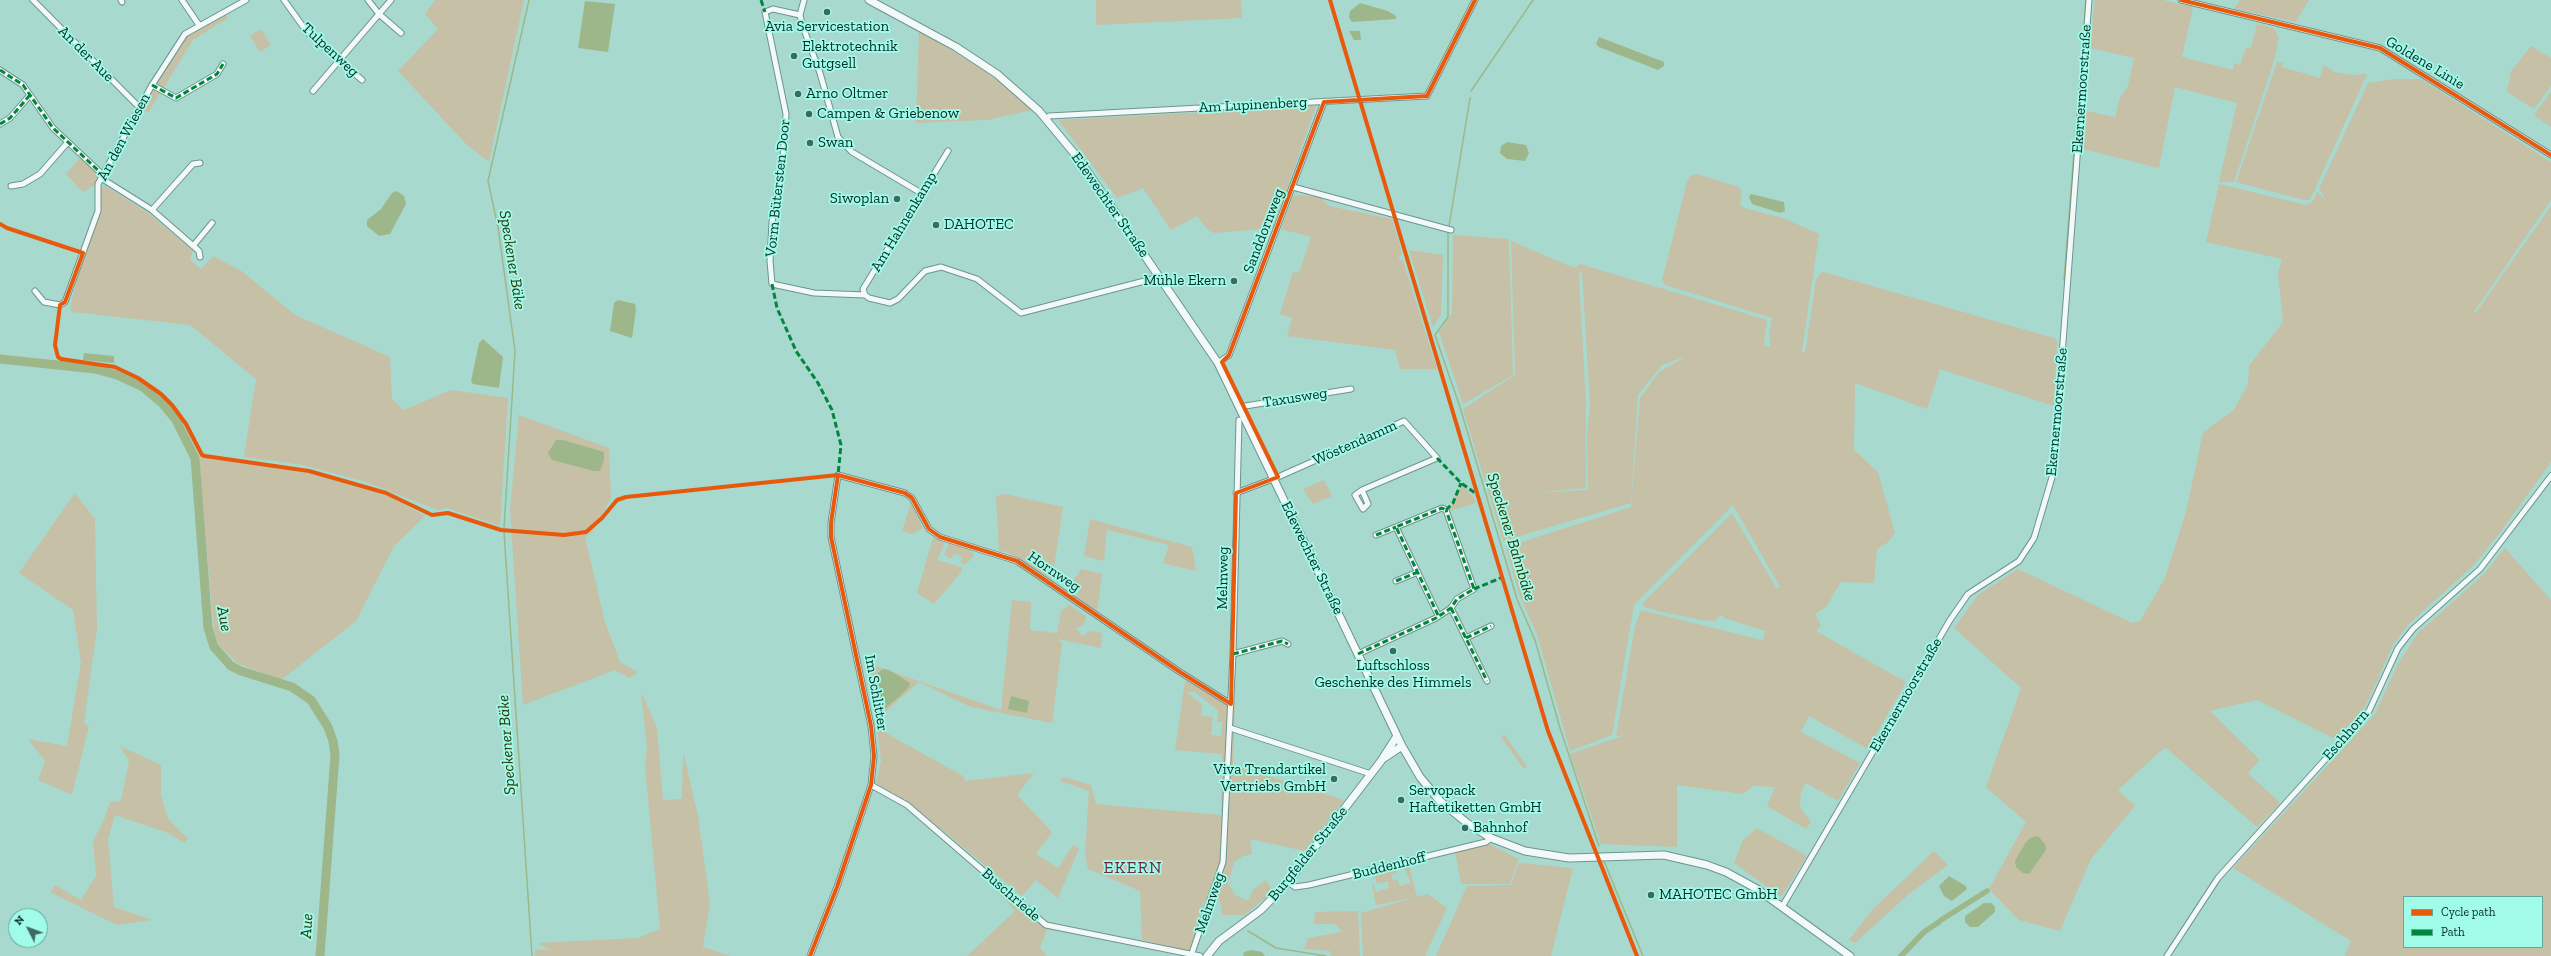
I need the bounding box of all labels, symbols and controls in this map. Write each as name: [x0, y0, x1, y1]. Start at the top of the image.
marker: Avia Servicestation: [822, 7, 832, 17]
place label: Avia Servicestation: [765, 18, 889, 36]
street label: Tulpenweg: [298, 19, 362, 81]
street label: An der Aue: [54, 22, 118, 86]
street label: Ekernermoorstraße: [2069, 24, 2095, 154]
street label: Goldene Linie: [2382, 32, 2468, 94]
place label: Elektrotechnik Gutgsell: [802, 38, 898, 73]
marker: Elektrotechnik Gutgsell: [789, 51, 799, 61]
place label: Arno Oltmer: [806, 85, 888, 103]
marker: Arno Oltmer: [793, 89, 803, 99]
street label: An den Wiesen: [93, 90, 155, 184]
street label: Am Lupinenberg: [1198, 93, 1308, 117]
place label: Campen & Griebenow: [817, 105, 959, 123]
marker: Campen & Griebenow: [804, 109, 814, 119]
street label: Vorm Bütersten Door: [762, 118, 794, 258]
place label: Swan: [818, 134, 853, 152]
marker: Swan: [805, 138, 815, 148]
street label: Edewechter Straße: [1067, 149, 1153, 261]
street label: Am Hahnenkamp: [867, 169, 941, 275]
street label: Sanddornweg: [1240, 186, 1288, 276]
place label: Siwoplan: [830, 190, 889, 208]
marker: Siwoplan: [892, 194, 902, 204]
water label: Speckener Bäke: [495, 209, 529, 311]
place label: DAHOTEC: [944, 216, 1014, 234]
marker: DAHOTEC: [931, 220, 941, 230]
place label: Mühle Ekern: [1143, 272, 1226, 290]
marker: Mühle Ekern: [1229, 276, 1239, 286]
street label: Ekernermoorstraße: [2042, 347, 2072, 477]
street label: Taxusweg: [1261, 384, 1329, 412]
street label: Wöstendamm: [1310, 416, 1400, 470]
water label: Speckener Bahnbäke: [1482, 471, 1540, 603]
street label: Edewechter Straße: [1277, 498, 1347, 618]
street label: Melmweg: [1213, 546, 1233, 610]
street label: Hornweg: [1024, 548, 1084, 596]
water label: Aue: [212, 605, 236, 633]
street label: Ekernermoorstraße: [1866, 635, 1946, 755]
marker: Luftschloss Geschenke des Himmels: [1388, 646, 1398, 656]
street label: Im Schlitter: [860, 653, 892, 733]
place label: Luftschloss Geschenke des Himmels: [1314, 657, 1472, 692]
water label: Speckener Bäke: [494, 694, 520, 796]
street label: Eschhorn: [2319, 706, 2373, 764]
place label: Viva Trendartikel Vertriebs GmbH: [1213, 761, 1326, 796]
marker: Viva Trendartikel Vertriebs GmbH: [1329, 774, 1339, 784]
place label: Servopack Haftetiketten GmbH: [1409, 782, 1542, 817]
marker: Servopack Haftetiketten GmbH: [1396, 795, 1406, 805]
street label: Burgfelder Straße: [1264, 803, 1352, 905]
place label: Bahnhof: [1473, 819, 1527, 837]
marker: Bahnhof: [1460, 823, 1470, 833]
street label: Buddenhoff: [1350, 848, 1428, 884]
district label: EKERN: [1104, 858, 1162, 878]
street label: Buschriede: [978, 865, 1044, 925]
street label: Melmweg: [1191, 870, 1229, 936]
place label: MAHOTEC GmbH: [1659, 886, 1777, 904]
marker: MAHOTEC GmbH: [1646, 890, 1656, 900]
legend: [2403, 896, 2543, 948]
text: Cycle path: [2441, 905, 2495, 919]
north arrow: [8, 908, 48, 948]
text: N: [12, 913, 27, 928]
water label: Aue: [297, 913, 317, 939]
text: Path: [2441, 925, 2465, 939]

